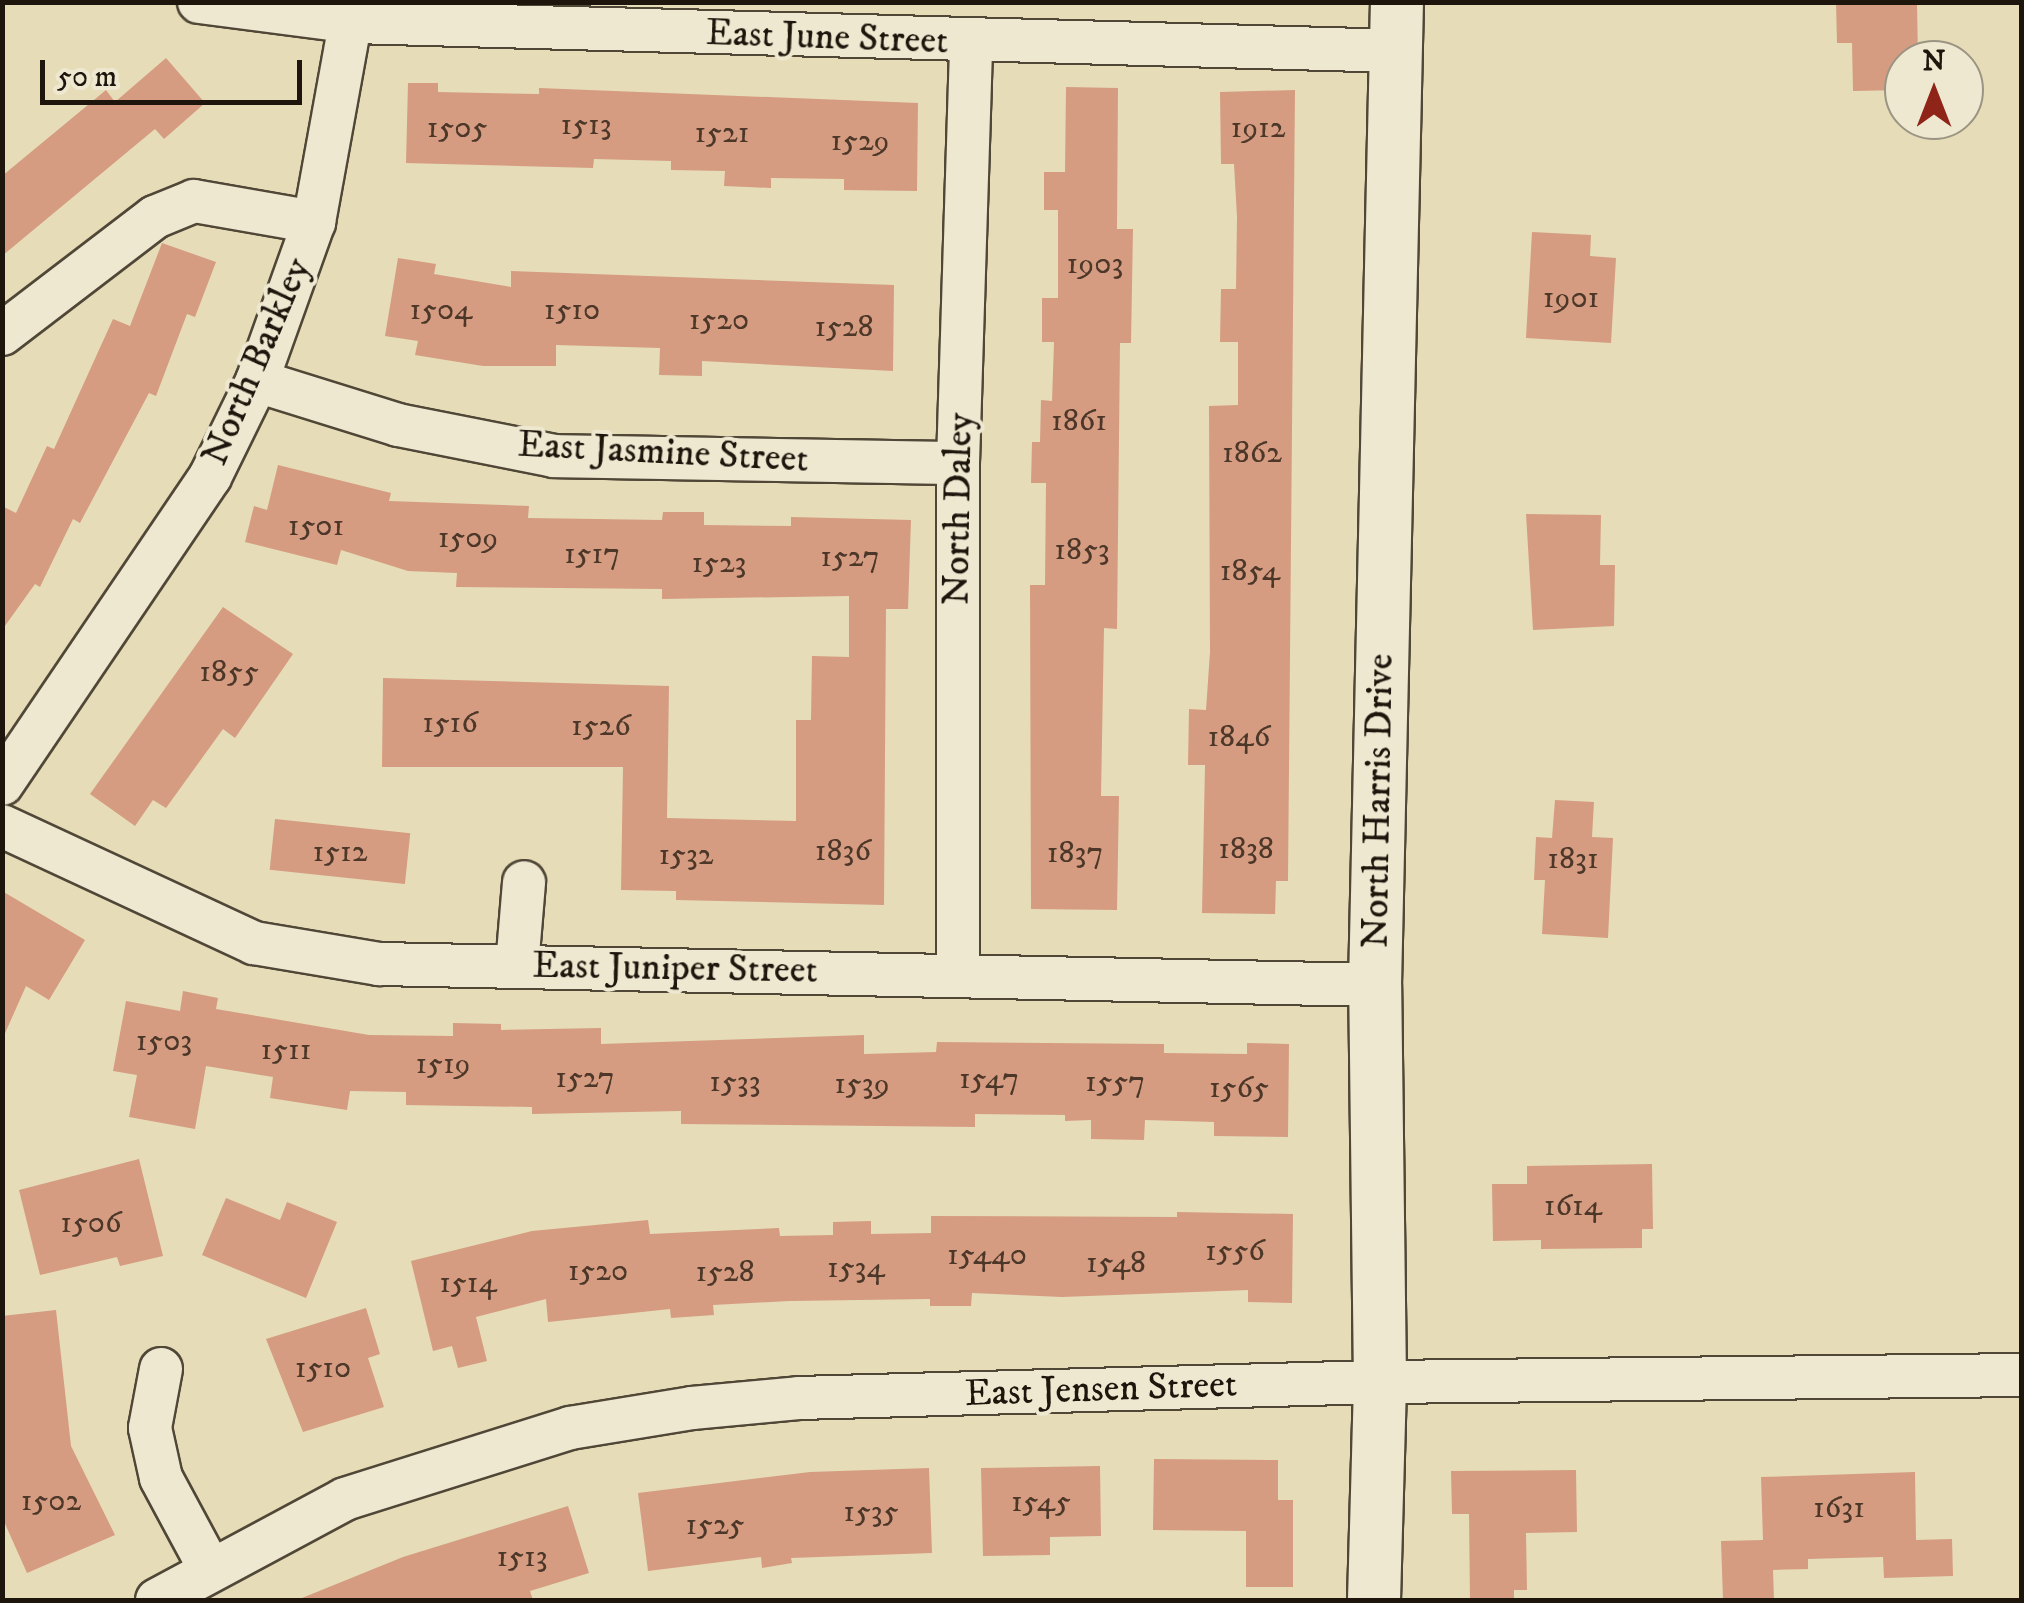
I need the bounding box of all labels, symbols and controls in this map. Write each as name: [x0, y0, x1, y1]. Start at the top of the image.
street label: East June Street: [705, 11, 949, 65]
scale bar: [45, 40, 308, 102]
north arrow: [1884, 40, 1984, 140]
text: N: [1923, 44, 1945, 79]
text: 50 m: [57, 59, 117, 96]
house number: 1513: [560, 106, 612, 144]
house number: 1505: [427, 109, 487, 147]
house number: 1912: [1231, 109, 1285, 147]
house number: 1521: [695, 114, 749, 152]
house number: 1529: [830, 122, 890, 160]
house number: 1903: [1067, 245, 1123, 283]
street label: North Barkley: [193, 251, 321, 473]
house number: 1901: [1543, 279, 1599, 317]
house number: 1504: [410, 291, 472, 329]
house number: 1510: [544, 291, 600, 329]
house number: 1520: [689, 301, 749, 339]
house number: 1528: [814, 308, 874, 346]
house number: 1861: [1051, 402, 1107, 440]
street label: North Daley: [935, 412, 983, 606]
street label: East Jasmine Street: [516, 423, 810, 483]
house number: 1862: [1222, 434, 1282, 472]
house number: 1501: [288, 507, 344, 545]
house number: 1509: [438, 519, 498, 557]
house number: 1853: [1054, 531, 1110, 569]
house number: 1517: [564, 535, 620, 573]
house number: 1527: [820, 538, 880, 576]
house number: 1523: [691, 544, 747, 582]
house number: 1854: [1220, 552, 1280, 590]
house number: 1855: [199, 653, 259, 691]
street label: North Harris Drive: [1354, 653, 1404, 949]
house number: 1516: [422, 704, 478, 742]
house number: 1526: [571, 707, 631, 745]
house number: 1846: [1208, 718, 1270, 756]
house number: 1838: [1218, 830, 1274, 868]
house number: 1836: [815, 832, 871, 870]
house number: 1512: [313, 833, 367, 871]
house number: 1837: [1047, 834, 1103, 872]
house number: 1532: [658, 836, 714, 874]
house number: 1831: [1547, 840, 1599, 878]
street label: East Juniper Street: [532, 944, 818, 994]
house number: 1503: [136, 1022, 192, 1060]
house number: 1511: [261, 1031, 311, 1069]
house number: 1519: [415, 1045, 471, 1083]
house number: 1527: [555, 1059, 615, 1097]
house number: 1547: [959, 1060, 1019, 1098]
house number: 1533: [709, 1063, 761, 1101]
house number: 1557: [1085, 1063, 1145, 1101]
house number: 1539: [834, 1065, 890, 1103]
house number: 1565: [1209, 1069, 1269, 1107]
house number: 1614: [1544, 1187, 1602, 1225]
house number: 1506: [60, 1204, 122, 1242]
house number: 1556: [1205, 1232, 1265, 1270]
house number: 15440: [947, 1236, 1027, 1274]
house number: 1548: [1086, 1244, 1146, 1282]
house number: 1534: [827, 1249, 885, 1287]
house number: 1520: [568, 1252, 628, 1290]
house number: 1528: [695, 1253, 755, 1291]
house number: 1514: [439, 1264, 497, 1302]
house number: 1510: [295, 1349, 351, 1387]
street label: East Jensen Street: [964, 1362, 1238, 1418]
house number: 1502: [21, 1482, 81, 1520]
house number: 1545: [1011, 1483, 1071, 1521]
house number: 1631: [1813, 1489, 1865, 1527]
house number: 1535: [843, 1493, 899, 1531]
house number: 1525: [686, 1506, 744, 1544]
house number: 1513: [496, 1538, 548, 1576]

